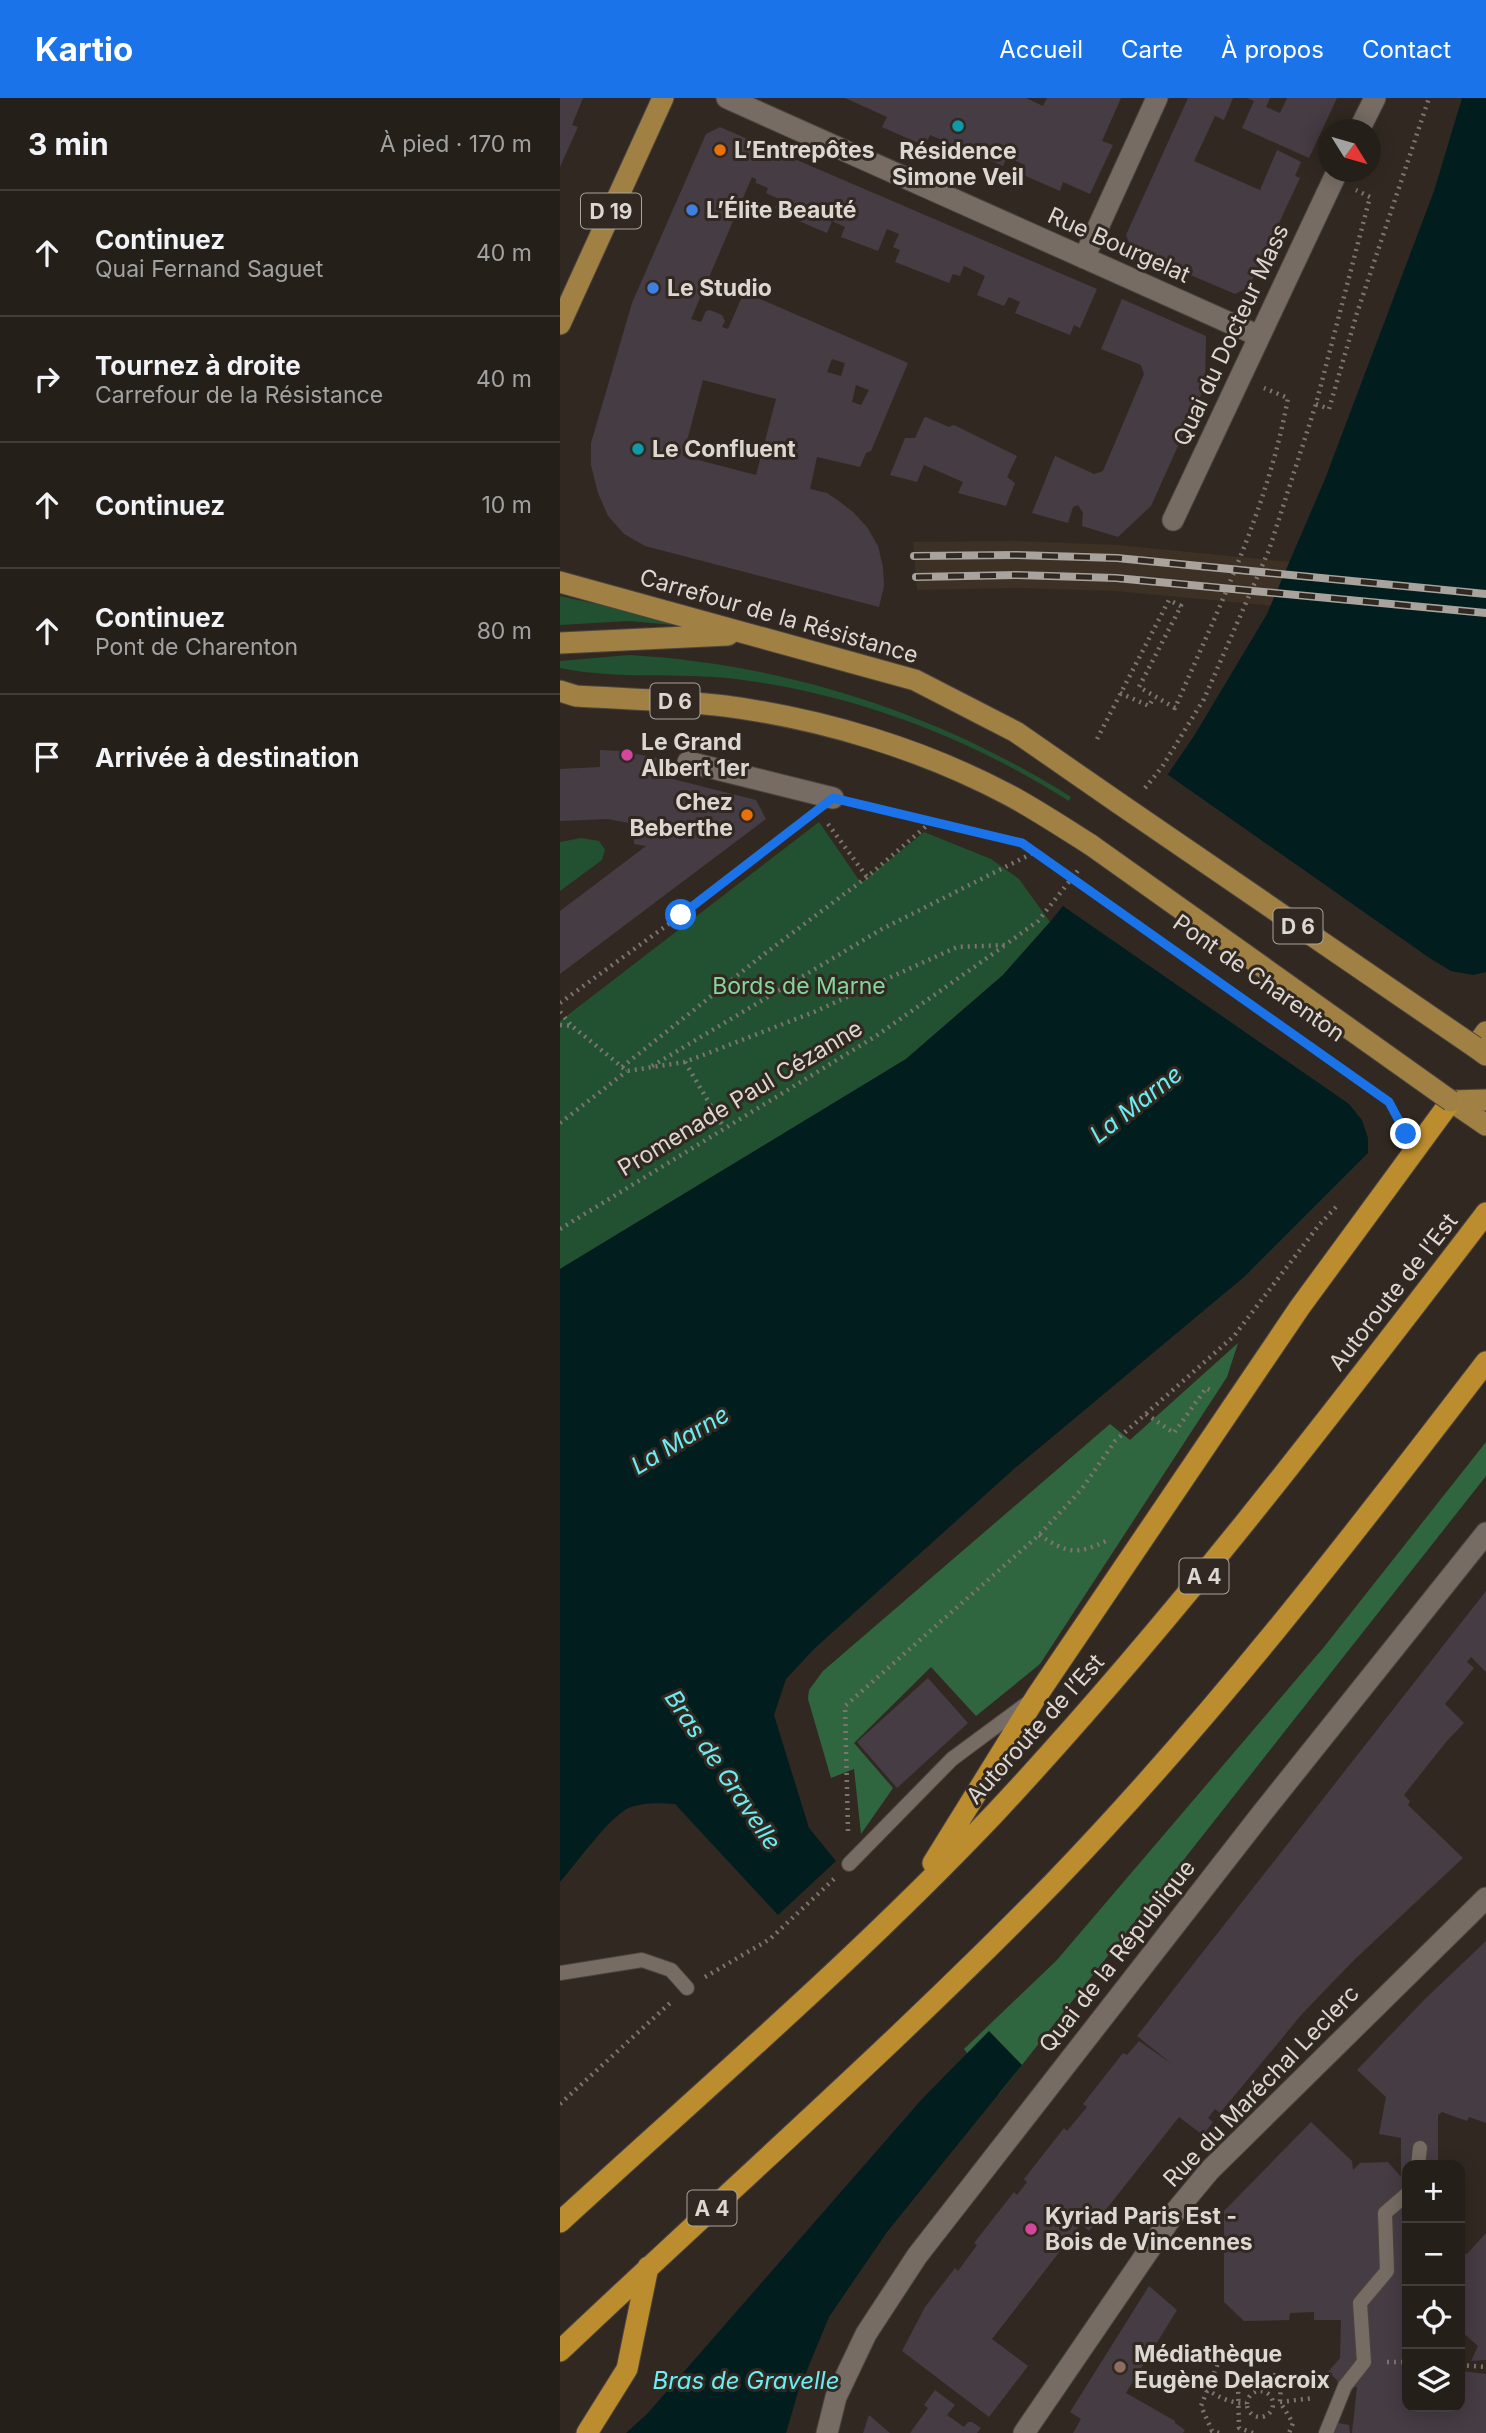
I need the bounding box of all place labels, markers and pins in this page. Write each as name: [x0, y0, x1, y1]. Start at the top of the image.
marker: Résidence Simone Veil: [950, 118, 966, 134]
place label: L’Entrepôtes: [734, 136, 875, 164]
place label: Résidence Simone Veil: [892, 137, 1024, 191]
marker: L’Entrepôtes: [712, 142, 728, 158]
place label: L’Élite Beauté: [706, 196, 857, 224]
marker: L’Élite Beauté: [684, 202, 700, 218]
place label: Le Studio: [667, 274, 772, 302]
marker: Le Studio: [645, 280, 661, 296]
place label: Le Confluent: [652, 435, 796, 463]
marker: Le Confluent: [630, 441, 646, 457]
place label: Le Grand Albert 1er: [641, 728, 749, 782]
marker: Le Grand Albert 1er: [619, 747, 635, 763]
place label: Chez Beberthe: [630, 788, 733, 842]
marker: Chez Beberthe: [739, 807, 755, 823]
place label: Kyriad Paris Est - Bois de Vincennes: [1045, 2202, 1253, 2256]
marker: Kyriad Paris Est - Bois de Vincennes: [1023, 2221, 1039, 2237]
place label: Médiathèque Eugène Delacroix: [1134, 2340, 1330, 2394]
marker: Médiathèque Eugène Delacroix: [1112, 2359, 1128, 2375]

